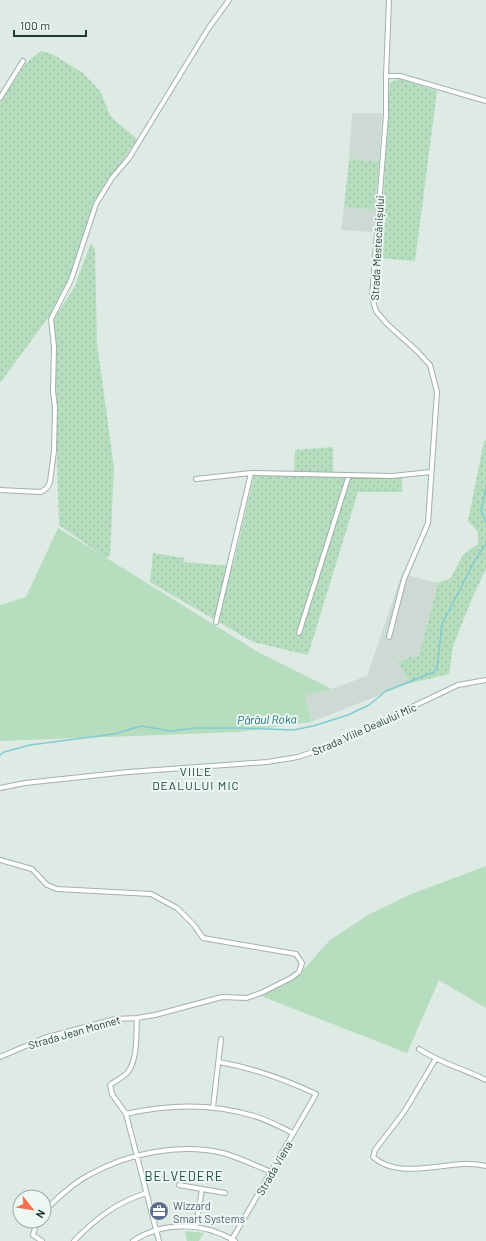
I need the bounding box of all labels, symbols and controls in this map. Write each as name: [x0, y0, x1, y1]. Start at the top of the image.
scale bar: [14, 12, 86, 38]
text: 100 m: [20, 18, 50, 32]
street label: Strada Mestecănișului: [368, 195, 386, 301]
street label: Strada Viile Dealului Mic: [310, 700, 419, 758]
water label: Pârâul Roka: [237, 711, 297, 727]
district label: VIILE DEALULUI MIC: [152, 764, 240, 792]
street label: Strada Jean Monnet: [26, 1013, 122, 1051]
street label: Strada Viena: [253, 1139, 295, 1197]
district label: BELVEDERE: [144, 1168, 224, 1184]
north arrow: [12, 1189, 52, 1229]
place label: Wizzard Smart Systems: [173, 1199, 245, 1225]
office icon: Wizzard Smart Systems: [148, 1200, 170, 1222]
text: N: [34, 1208, 49, 1221]

